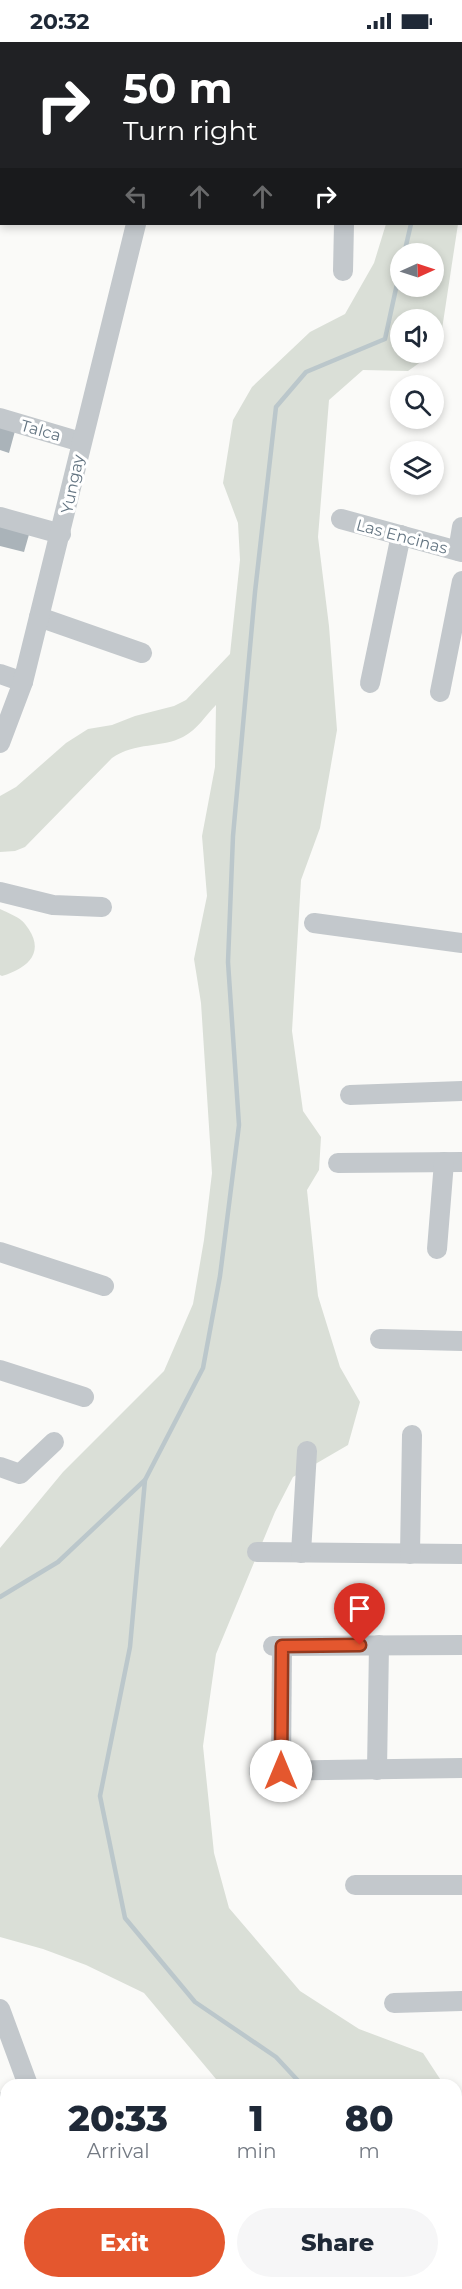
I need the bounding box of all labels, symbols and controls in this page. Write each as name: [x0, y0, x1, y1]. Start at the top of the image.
text: 20:32: [30, 8, 90, 35]
text: 50 m: [123, 62, 232, 114]
icon: right: [24, 66, 102, 144]
text: Turn right: [123, 114, 258, 147]
icon: left: [120, 180, 153, 213]
icon: ahead: [183, 180, 216, 213]
icon: ahead: [246, 180, 279, 213]
icon: right: [309, 180, 342, 213]
north arrow: [390, 243, 444, 297]
map controls: [390, 243, 444, 495]
button: sound: [390, 309, 444, 363]
button: search: [390, 375, 444, 429]
street label: Talca: [19, 416, 63, 445]
button: layers: [390, 441, 444, 495]
street label: Yungay: [57, 453, 88, 515]
street label: Las Encinas: [354, 515, 450, 558]
pin: [334, 1583, 385, 1645]
icon: arrive: [343, 1592, 376, 1625]
position arrow: [249, 1739, 313, 1803]
text: 20:33: [68, 2096, 168, 2140]
text: 1: [249, 2096, 264, 2140]
text: 80: [345, 2096, 394, 2140]
text: Arrival: [87, 2139, 150, 2163]
text: min: [236, 2139, 277, 2163]
text: m: [359, 2139, 380, 2163]
button: Exit: [24, 2208, 225, 2277]
button: Share: [237, 2208, 438, 2277]

